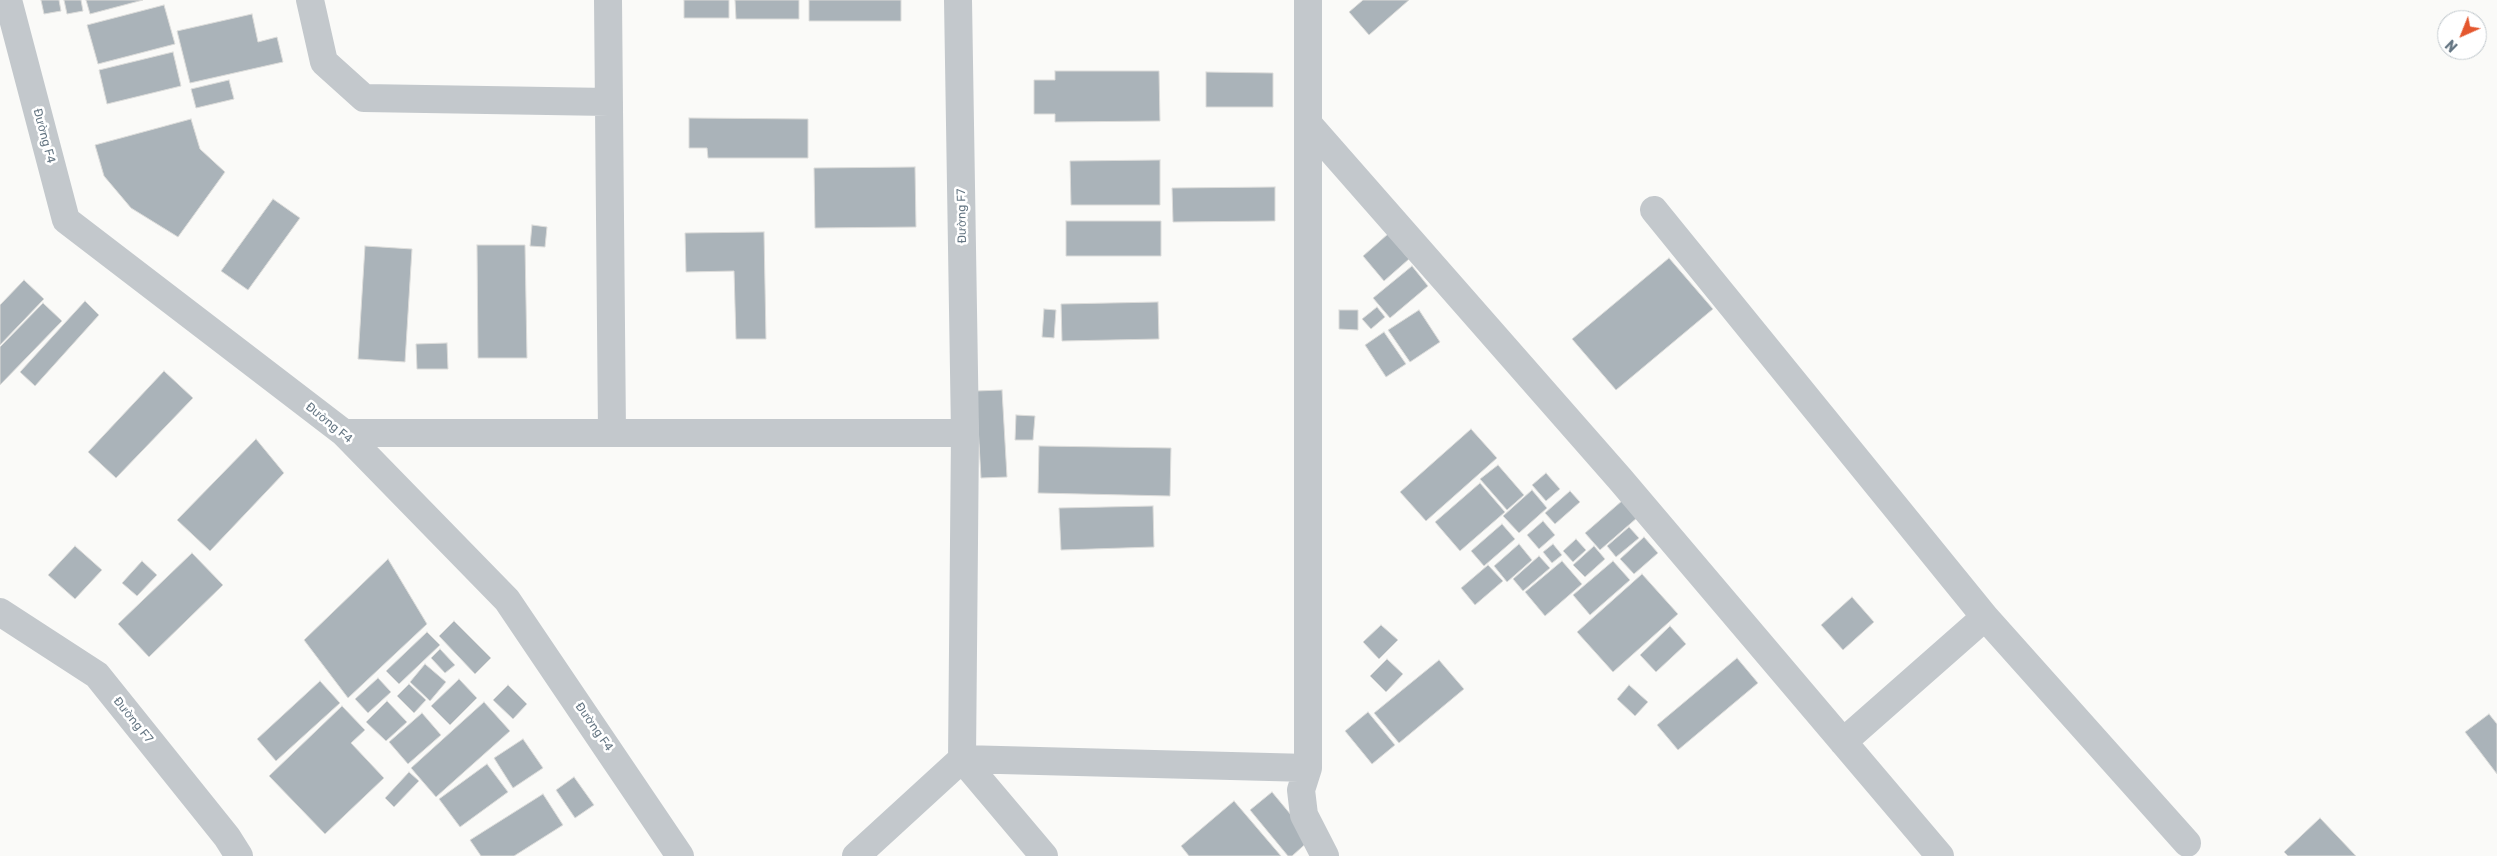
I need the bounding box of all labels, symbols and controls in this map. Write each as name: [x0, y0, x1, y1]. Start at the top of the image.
north arrow: [2437, 10, 2487, 60]
text: N: [2442, 36, 2461, 55]
street label: Đường F4: [30, 107, 58, 165]
street label: Đường F7: [954, 188, 970, 244]
street label: Đường F4: [303, 400, 355, 446]
street label: Đường F7: [110, 694, 156, 746]
street label: Đường F4: [572, 700, 616, 754]

